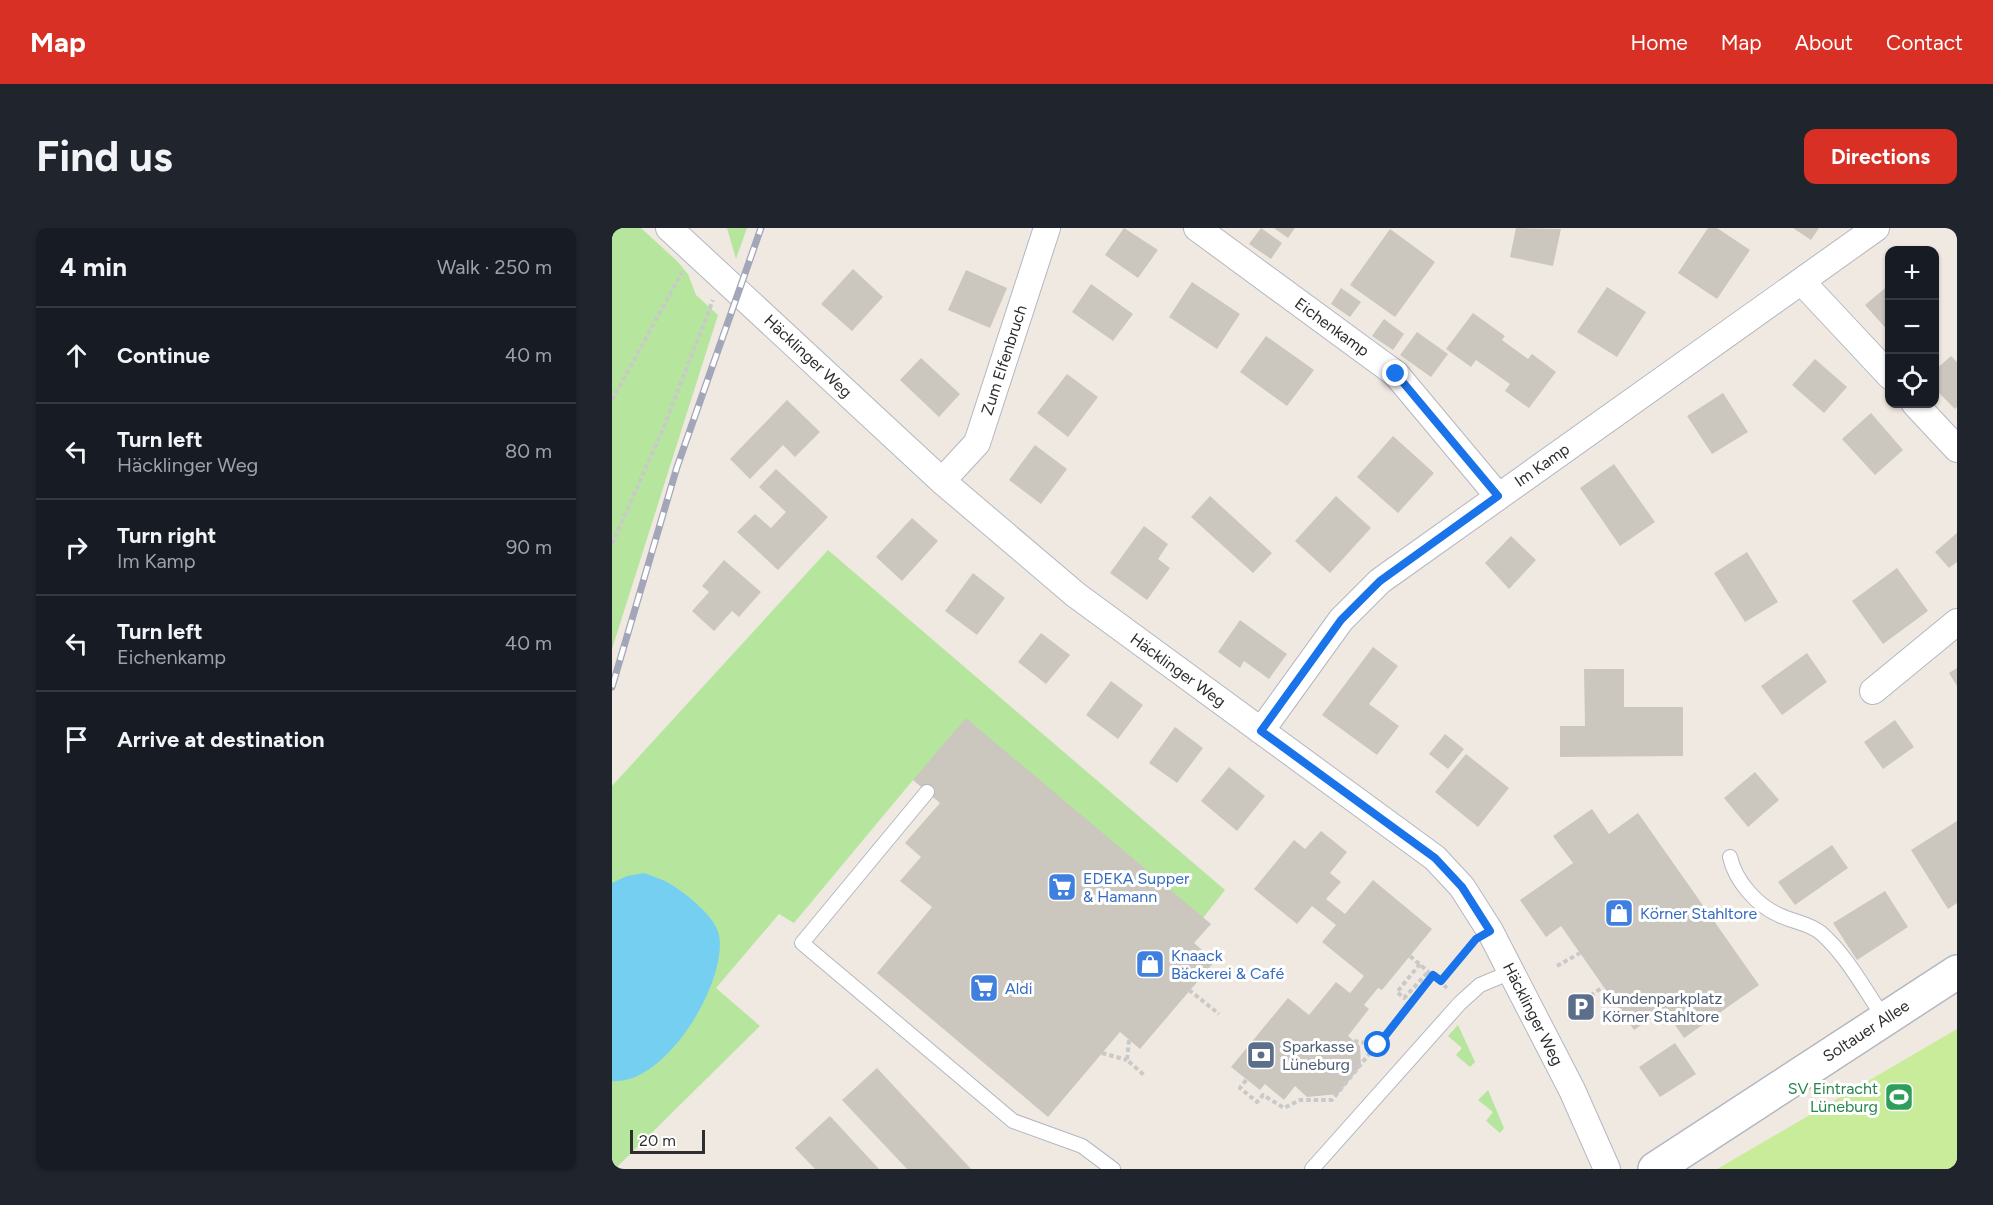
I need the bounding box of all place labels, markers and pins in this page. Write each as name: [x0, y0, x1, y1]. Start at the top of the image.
place label: EDEKA Supper & Hamann: [1083, 869, 1190, 906]
supermarket icon: EDEKA Supper & Hamann: [1046, 871, 1078, 903]
shop icon: Körner Stahltore: [1603, 897, 1635, 929]
place label: Körner Stahltore: [1640, 904, 1757, 923]
place label: Knaack Bäckerei & Café: [1171, 946, 1285, 983]
shop icon: Knaack Bäckerei & Café: [1134, 948, 1166, 980]
supermarket icon: Aldi: [968, 972, 1000, 1004]
place label: Aldi: [1005, 979, 1032, 998]
place label: Kundenparkplatz Körner Stahltore: [1602, 989, 1723, 1026]
parking icon: Kundenparkplatz Körner Stahltore: [1565, 991, 1597, 1023]
place label: Sparkasse Lüneburg: [1282, 1037, 1355, 1074]
bank icon: Sparkasse Lüneburg: [1245, 1039, 1277, 1071]
place label: SV Eintracht Lüneburg: [1788, 1079, 1878, 1116]
sports icon: SV Eintracht Lüneburg: [1883, 1081, 1915, 1113]

